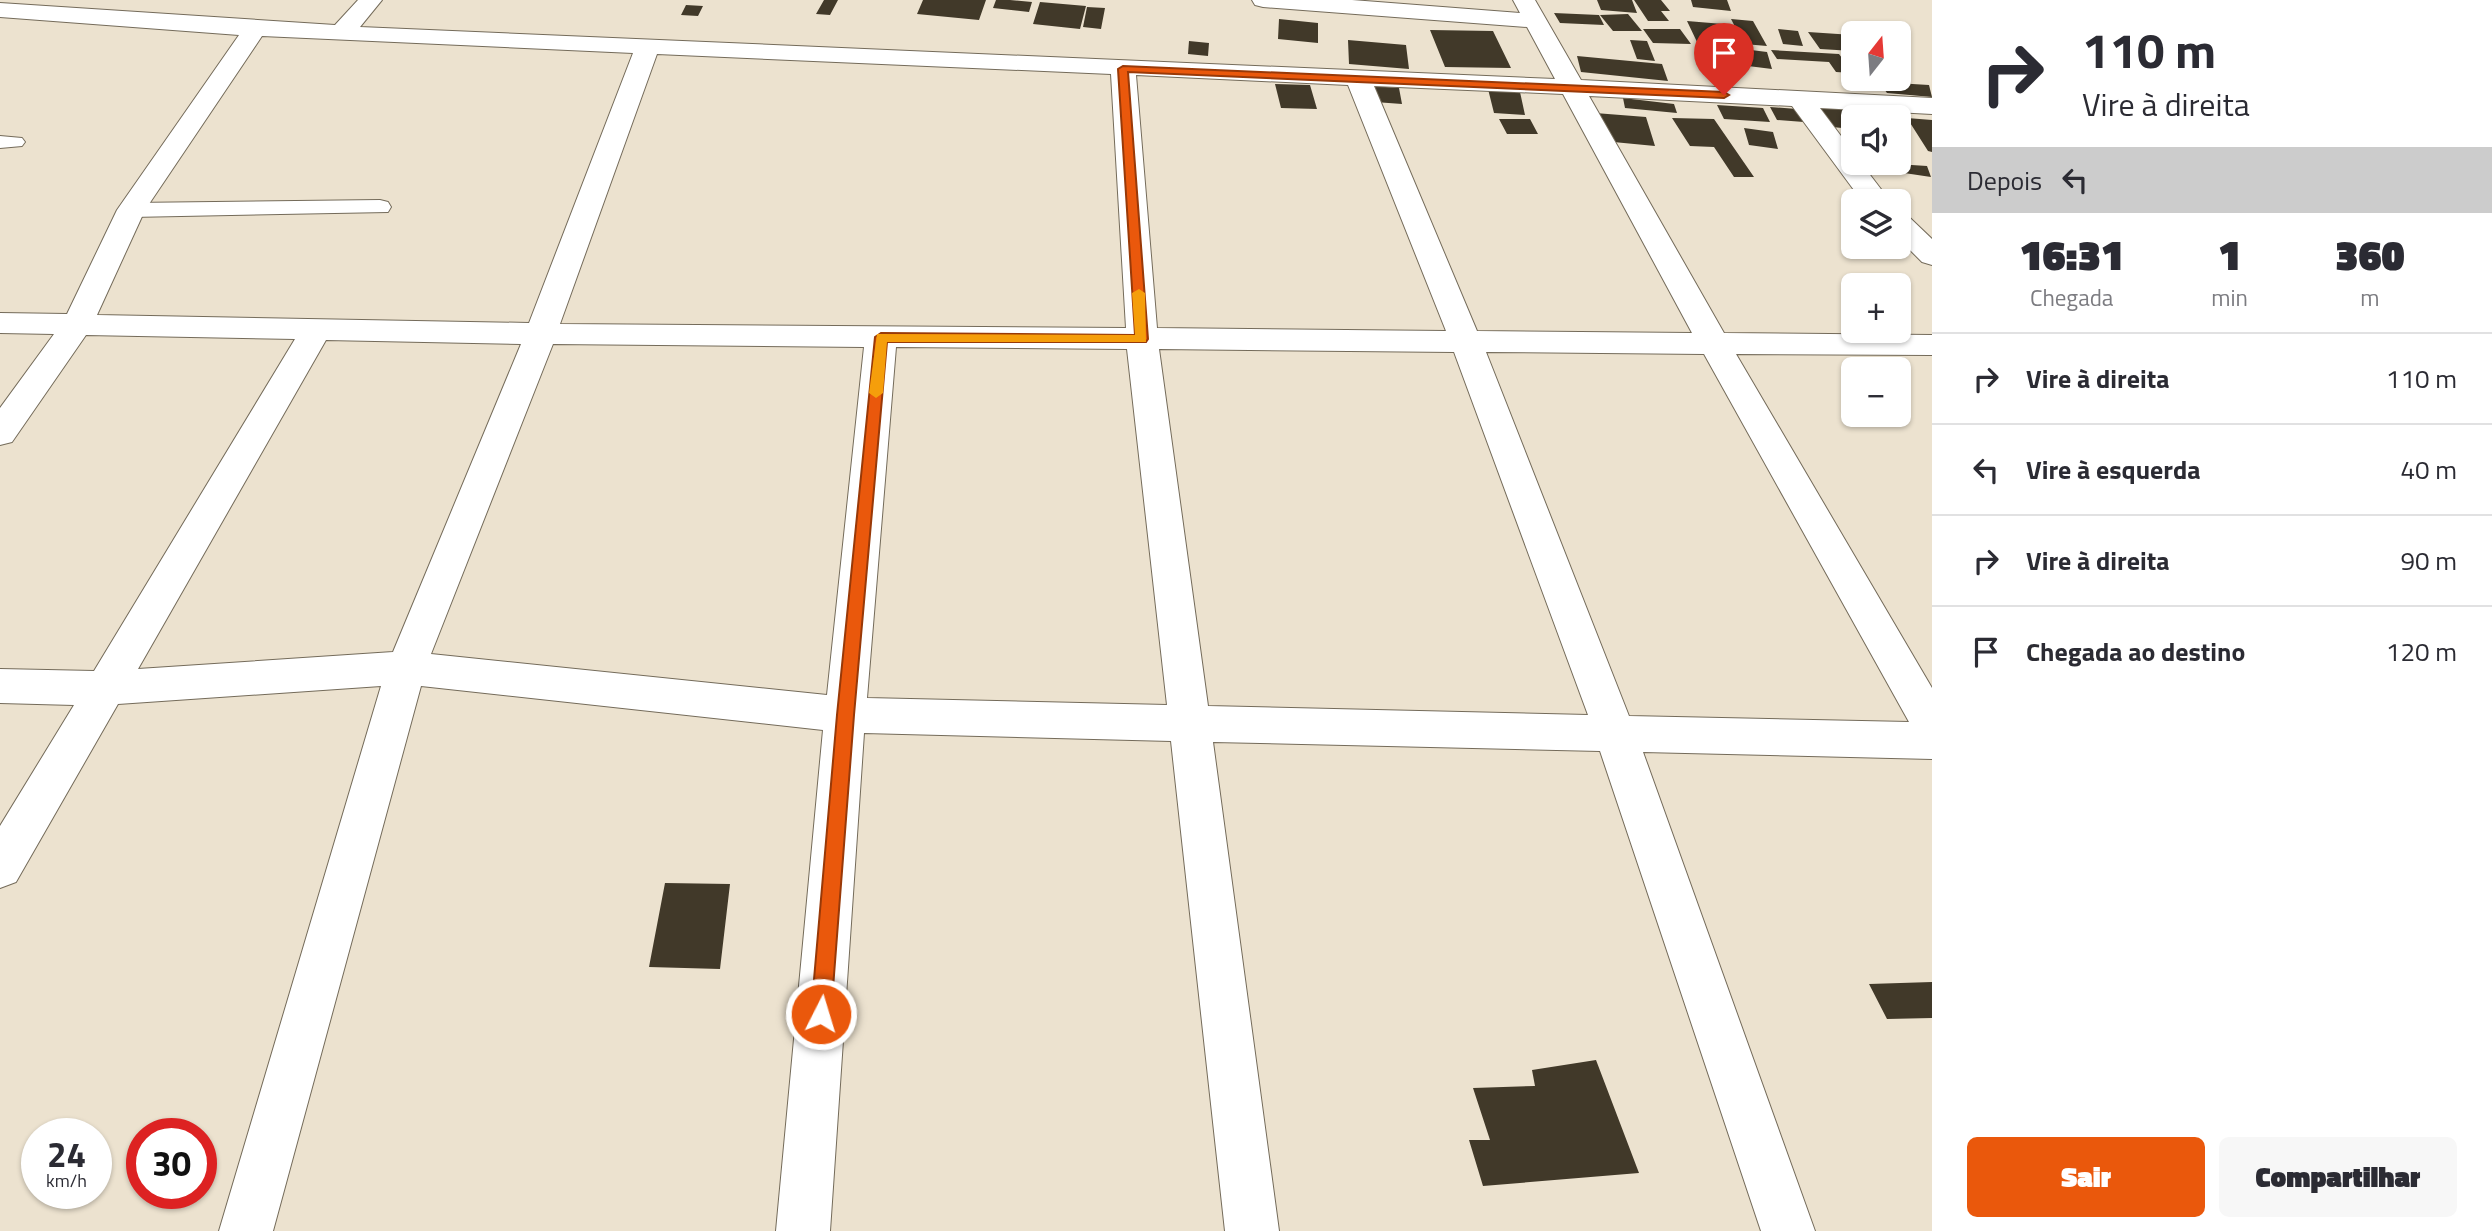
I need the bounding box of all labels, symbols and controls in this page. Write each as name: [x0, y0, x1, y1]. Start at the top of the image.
text: 110 m: [2082, 12, 2216, 87]
north arrow: [1841, 21, 1911, 91]
map controls: [1841, 21, 1911, 427]
pin: [1694, 23, 1754, 95]
icon: right: [1967, 28, 2058, 119]
icon: arrive: [1705, 34, 1743, 72]
text: Vire à direita: [2082, 80, 2250, 128]
button: sound: [1841, 105, 1911, 175]
text: Depois: [1967, 161, 2042, 200]
icon: left: [2056, 161, 2094, 199]
button: layers: [1841, 189, 1911, 259]
text: 16:31: [2019, 222, 2124, 286]
text: 1: [2218, 222, 2241, 286]
text: 360: [2335, 222, 2405, 286]
button: +: [1841, 273, 1911, 343]
text: Chegada: [2030, 280, 2113, 315]
text: min: [2211, 280, 2248, 315]
text: m: [2360, 280, 2380, 315]
button: −: [1841, 357, 1911, 427]
text: Vire à direita: [2026, 359, 2169, 398]
text: 110 m: [2386, 359, 2457, 398]
icon: right: [1967, 360, 2005, 398]
text: Vire à esquerda: [2026, 450, 2201, 489]
text: 40 m: [2400, 450, 2457, 489]
icon: left: [1967, 451, 2005, 489]
text: Vire à direita: [2026, 541, 2169, 580]
text: 90 m: [2400, 541, 2457, 580]
icon: right: [1967, 542, 2005, 580]
text: Chegada ao destino: [2026, 632, 2245, 671]
text: 120 m: [2386, 632, 2457, 671]
icon: arrive: [1967, 633, 2005, 671]
position arrow: [784, 977, 858, 1051]
speed limit sign: 30: [126, 1118, 217, 1209]
text: 24: [47, 1127, 86, 1181]
button: Sair: [1967, 1137, 2205, 1217]
button: Compartilhar: [2219, 1137, 2457, 1217]
text: km/h: [46, 1167, 87, 1194]

